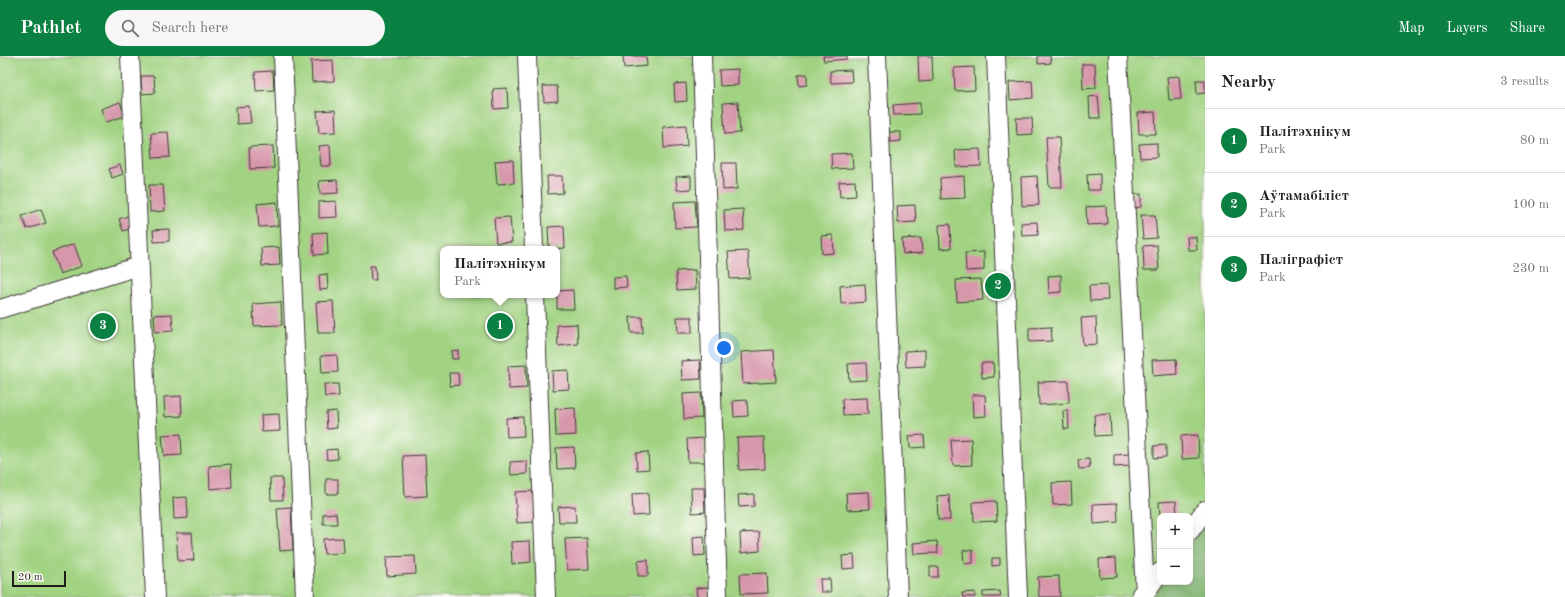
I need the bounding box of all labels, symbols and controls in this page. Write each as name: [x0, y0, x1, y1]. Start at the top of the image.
search box: [105, 10, 385, 46]
icon: search: [119, 17, 141, 39]
text: Pathlet: [20, 19, 81, 38]
text: Search here: [151, 21, 228, 36]
text: Map: [1399, 21, 1425, 35]
text: Layers: [1447, 21, 1488, 35]
text: Share: [1510, 21, 1545, 35]
text: Nearby: [1221, 74, 1276, 91]
text: 3 results: [1500, 75, 1549, 88]
text: Палітэхнікум: [1259, 125, 1351, 140]
text: 1: [1230, 134, 1238, 147]
text: 80 m: [1520, 134, 1549, 147]
text: Park: [1259, 143, 1286, 156]
text: Аўтамабіліст: [1259, 189, 1349, 204]
text: 2: [1230, 198, 1238, 211]
text: 100 m: [1512, 198, 1549, 211]
text: Park: [1259, 207, 1286, 220]
popup: [440, 246, 560, 298]
text: Паліграфіст: [1259, 253, 1343, 268]
text: Палітэхнікум: [454, 257, 546, 272]
text: 3: [1230, 262, 1238, 275]
text: 230 m: [1512, 262, 1549, 275]
pin: 2: [985, 271, 1011, 301]
text: Park: [1259, 271, 1286, 284]
text: Park: [454, 275, 481, 288]
pin: 3: [90, 311, 116, 341]
pin: 1: [487, 311, 513, 341]
your location: [714, 338, 734, 358]
map controls: [1157, 513, 1193, 585]
button: +: [1157, 513, 1193, 549]
button: −: [1157, 549, 1193, 585]
scale bar: [12, 569, 66, 588]
text: 20 m: [18, 572, 43, 583]

